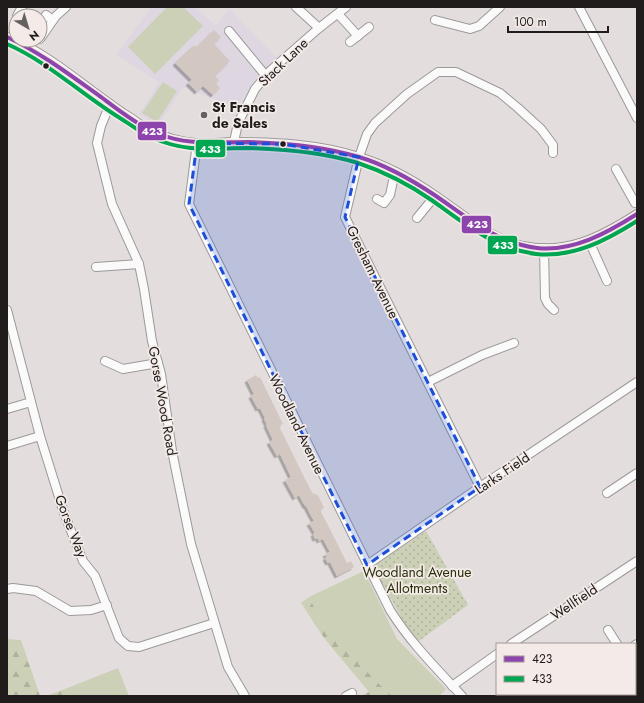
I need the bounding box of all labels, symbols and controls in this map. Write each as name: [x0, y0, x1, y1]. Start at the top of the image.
north arrow: [8, 8, 48, 48]
scale bar: [508, 8, 608, 34]
text: 100 m: [514, 13, 547, 31]
text: N: [26, 27, 43, 45]
street label: Stack Lane: [254, 33, 312, 91]
unlabelled marker: [41, 61, 51, 71]
place label: St Francis de Sales: [212, 97, 276, 133]
marker: St Francis de Sales: [199, 110, 209, 120]
line badge: 423: [137, 121, 167, 141]
text: 423: [141, 123, 163, 139]
line badge: 433: [195, 139, 226, 158]
unlabelled marker: [278, 139, 288, 149]
text: 433: [199, 141, 221, 157]
line badge: 423: [461, 215, 492, 234]
text: 423: [466, 216, 488, 232]
street label: Gresham Avenue: [342, 222, 404, 322]
line badge: 433: [487, 235, 518, 255]
text: 433: [492, 237, 514, 253]
street label: Gorse Wood Road: [144, 345, 182, 457]
street label: Woodland Avenue: [264, 371, 330, 477]
street label: Larks Field: [470, 447, 534, 499]
street label: Gorse Way: [50, 492, 92, 561]
park label: Woodland Avenue Allotments: [362, 562, 472, 598]
street label: Wellfield: [547, 579, 601, 625]
legend: [496, 643, 636, 695]
text: 423: [532, 650, 553, 668]
text: 433: [532, 670, 553, 688]

